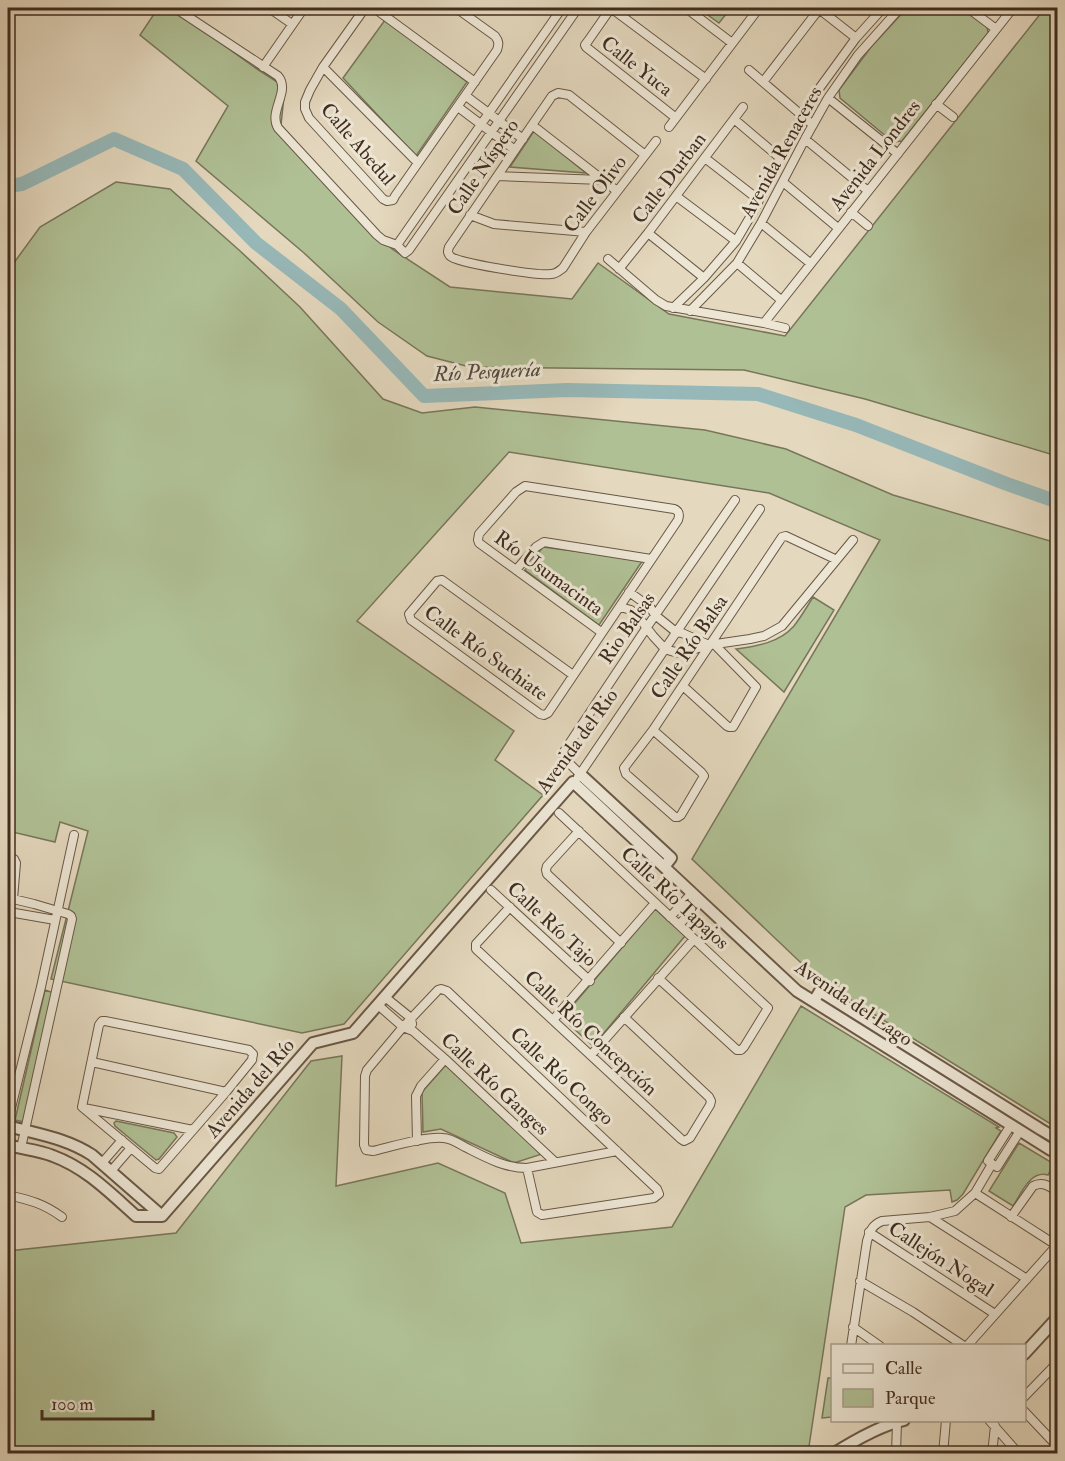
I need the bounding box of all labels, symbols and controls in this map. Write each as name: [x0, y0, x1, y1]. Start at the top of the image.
street label: Calle Yuca: [596, 30, 679, 102]
street label: Avenida Renaceres: [734, 82, 828, 223]
street label: Avenida Londres: [823, 94, 926, 216]
street label: Calle Abedul: [315, 97, 401, 191]
street label: Calle Níspero: [442, 114, 525, 220]
street label: Calle Durban: [627, 127, 711, 229]
street label: Calle Olivo: [558, 150, 632, 238]
water label: Río Pesquería: [432, 356, 542, 388]
street label: Río Usumacinta: [490, 525, 609, 621]
street label: Rio Balsas: [593, 587, 661, 669]
street label: Calle Río Balsa: [645, 589, 733, 704]
street label: Calle Río Suchiate: [419, 600, 553, 706]
street label: Avenida del Rio: [530, 684, 623, 799]
street label: Calle Río Tapajos: [615, 841, 735, 955]
street label: Calle Río Tajo: [502, 876, 602, 972]
street label: Avenida del Lago: [790, 954, 918, 1052]
street label: Calle Río Concepción: [518, 965, 663, 1102]
street label: Calle Río Congo: [505, 1022, 619, 1130]
street label: Calle Río Ganges: [436, 1027, 555, 1141]
street label: Avenida del Río: [199, 1033, 300, 1144]
street label: Callejón Nogal: [884, 1216, 998, 1302]
legend: [831, 1344, 1026, 1422]
text: Calle: [885, 1357, 923, 1380]
scale bar: [42, 1383, 153, 1421]
text: Parque: [885, 1387, 936, 1410]
text: 100 m: [51, 1393, 94, 1416]

